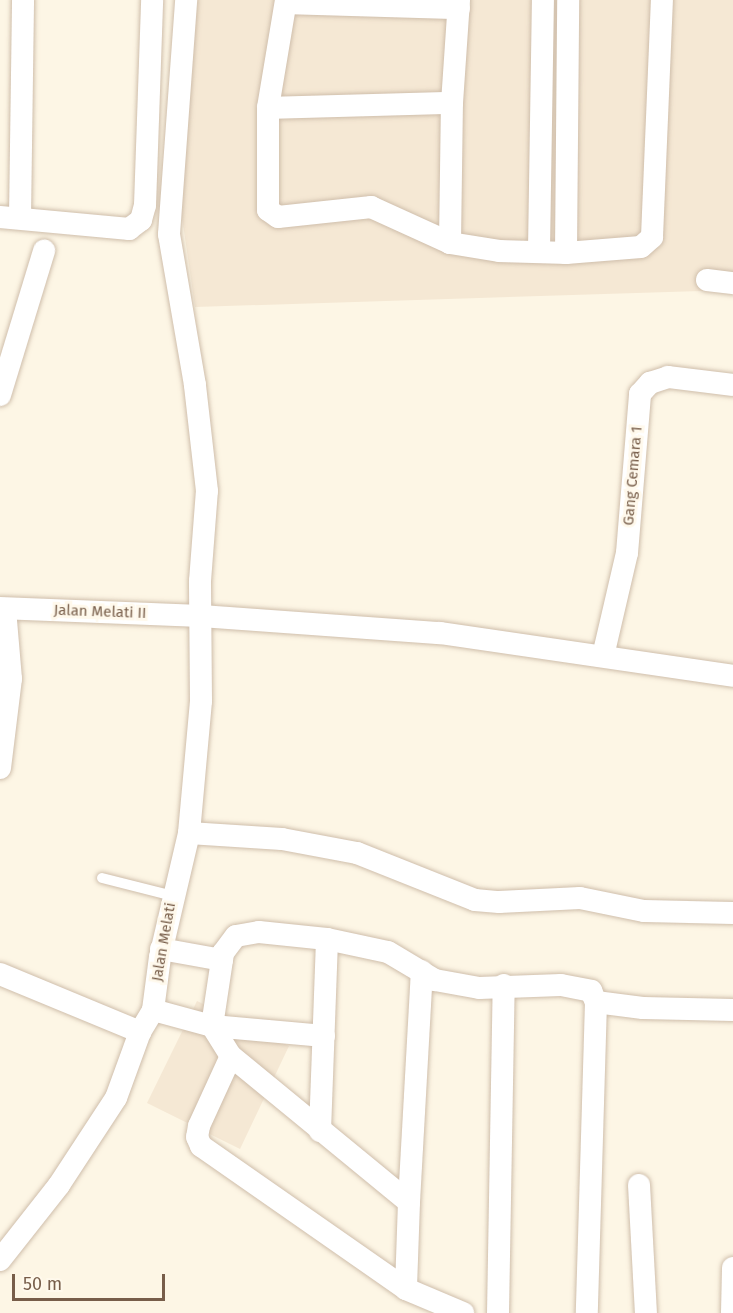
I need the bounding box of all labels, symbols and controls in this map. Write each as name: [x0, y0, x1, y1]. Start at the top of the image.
street label: Gang Cemara 1: [620, 426, 646, 526]
street label: Jalan Melati II: [53, 601, 147, 623]
street label: Jalan Melati: [148, 901, 180, 983]
scale bar: [15, 1262, 168, 1300]
text: 50 m: [23, 1273, 62, 1295]

